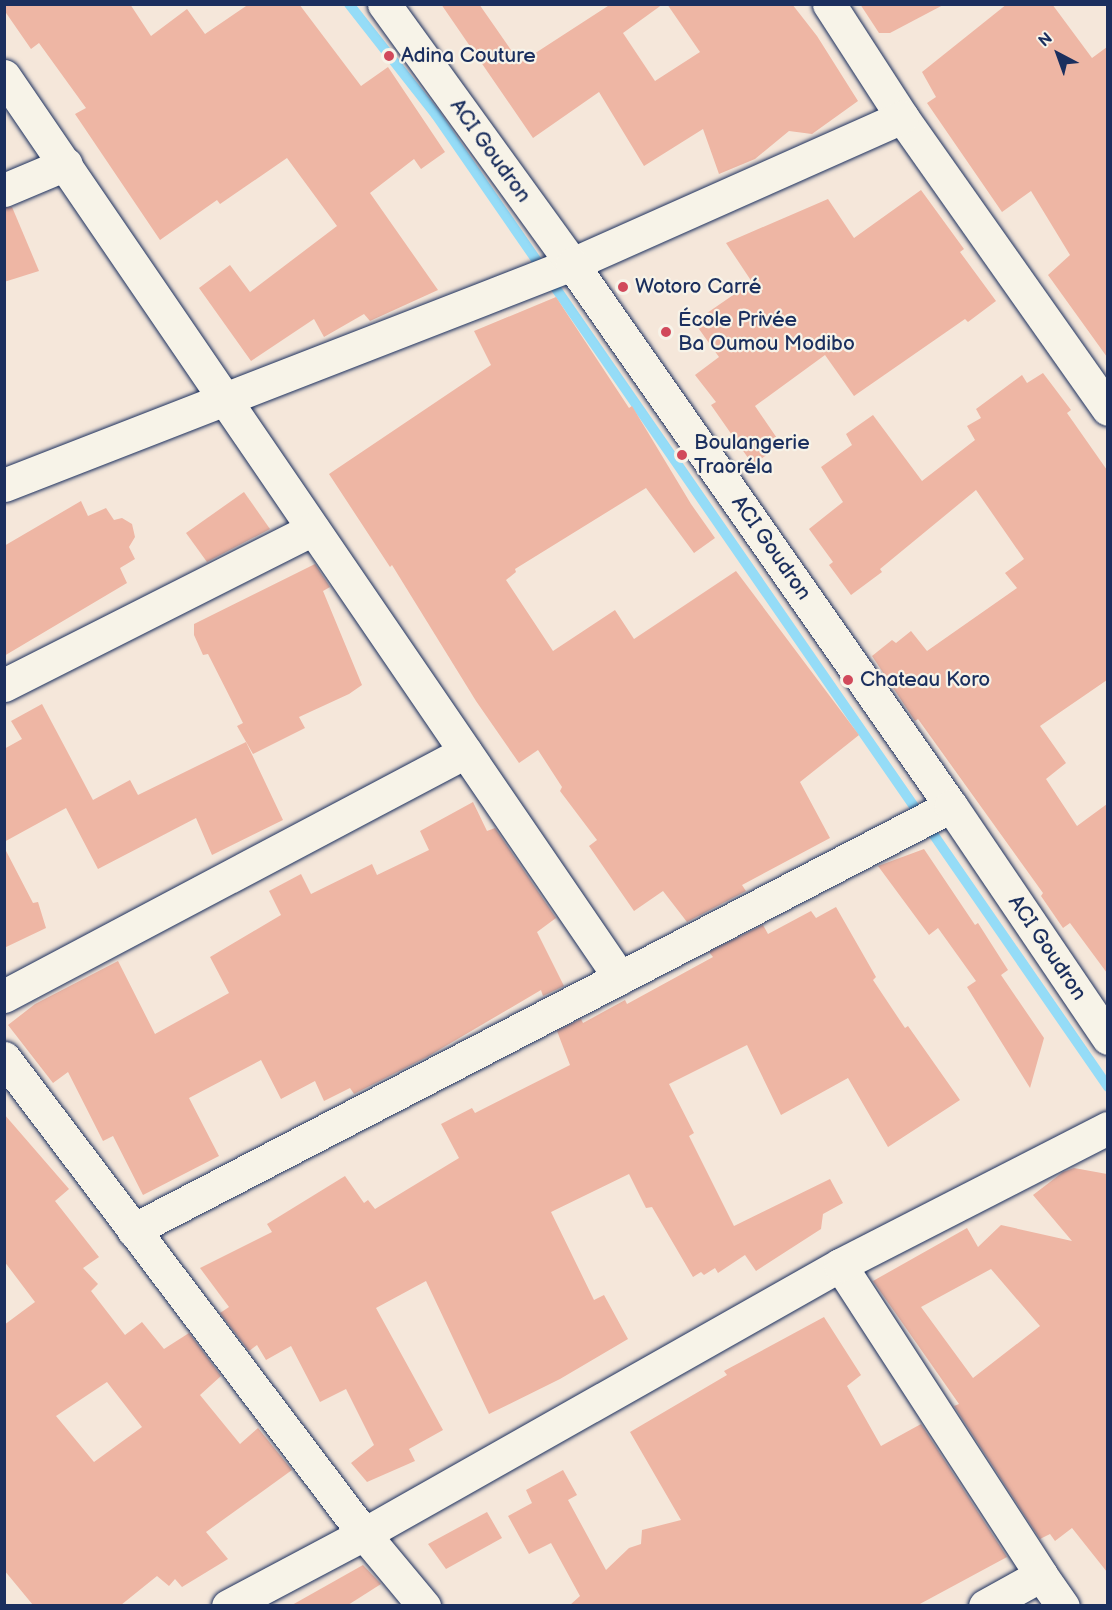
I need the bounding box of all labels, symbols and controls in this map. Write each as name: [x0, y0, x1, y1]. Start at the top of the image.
north arrow: [1028, 24, 1088, 84]
text: N: [1035, 29, 1057, 51]
place label: Adina Couture: [401, 43, 536, 69]
marker: Adina Couture: [382, 49, 396, 63]
street label: ACI Goudron: [444, 94, 536, 208]
place label: Wotoro Carré: [635, 274, 761, 300]
marker: Wotoro Carré: [616, 280, 630, 294]
place label: École Privée Ba Oumou Modibo: [678, 307, 855, 357]
marker: École Privée Ba Oumou Modibo: [659, 325, 673, 339]
place label: Boulangerie Traoréla: [694, 430, 810, 480]
marker: Boulangerie Traoréla: [675, 448, 689, 462]
street label: ACI Goudron: [726, 491, 816, 605]
place label: Chateau Koro: [860, 667, 990, 693]
marker: Chateau Koro: [841, 673, 855, 687]
street label: ACI Goudron: [1003, 891, 1091, 1005]

